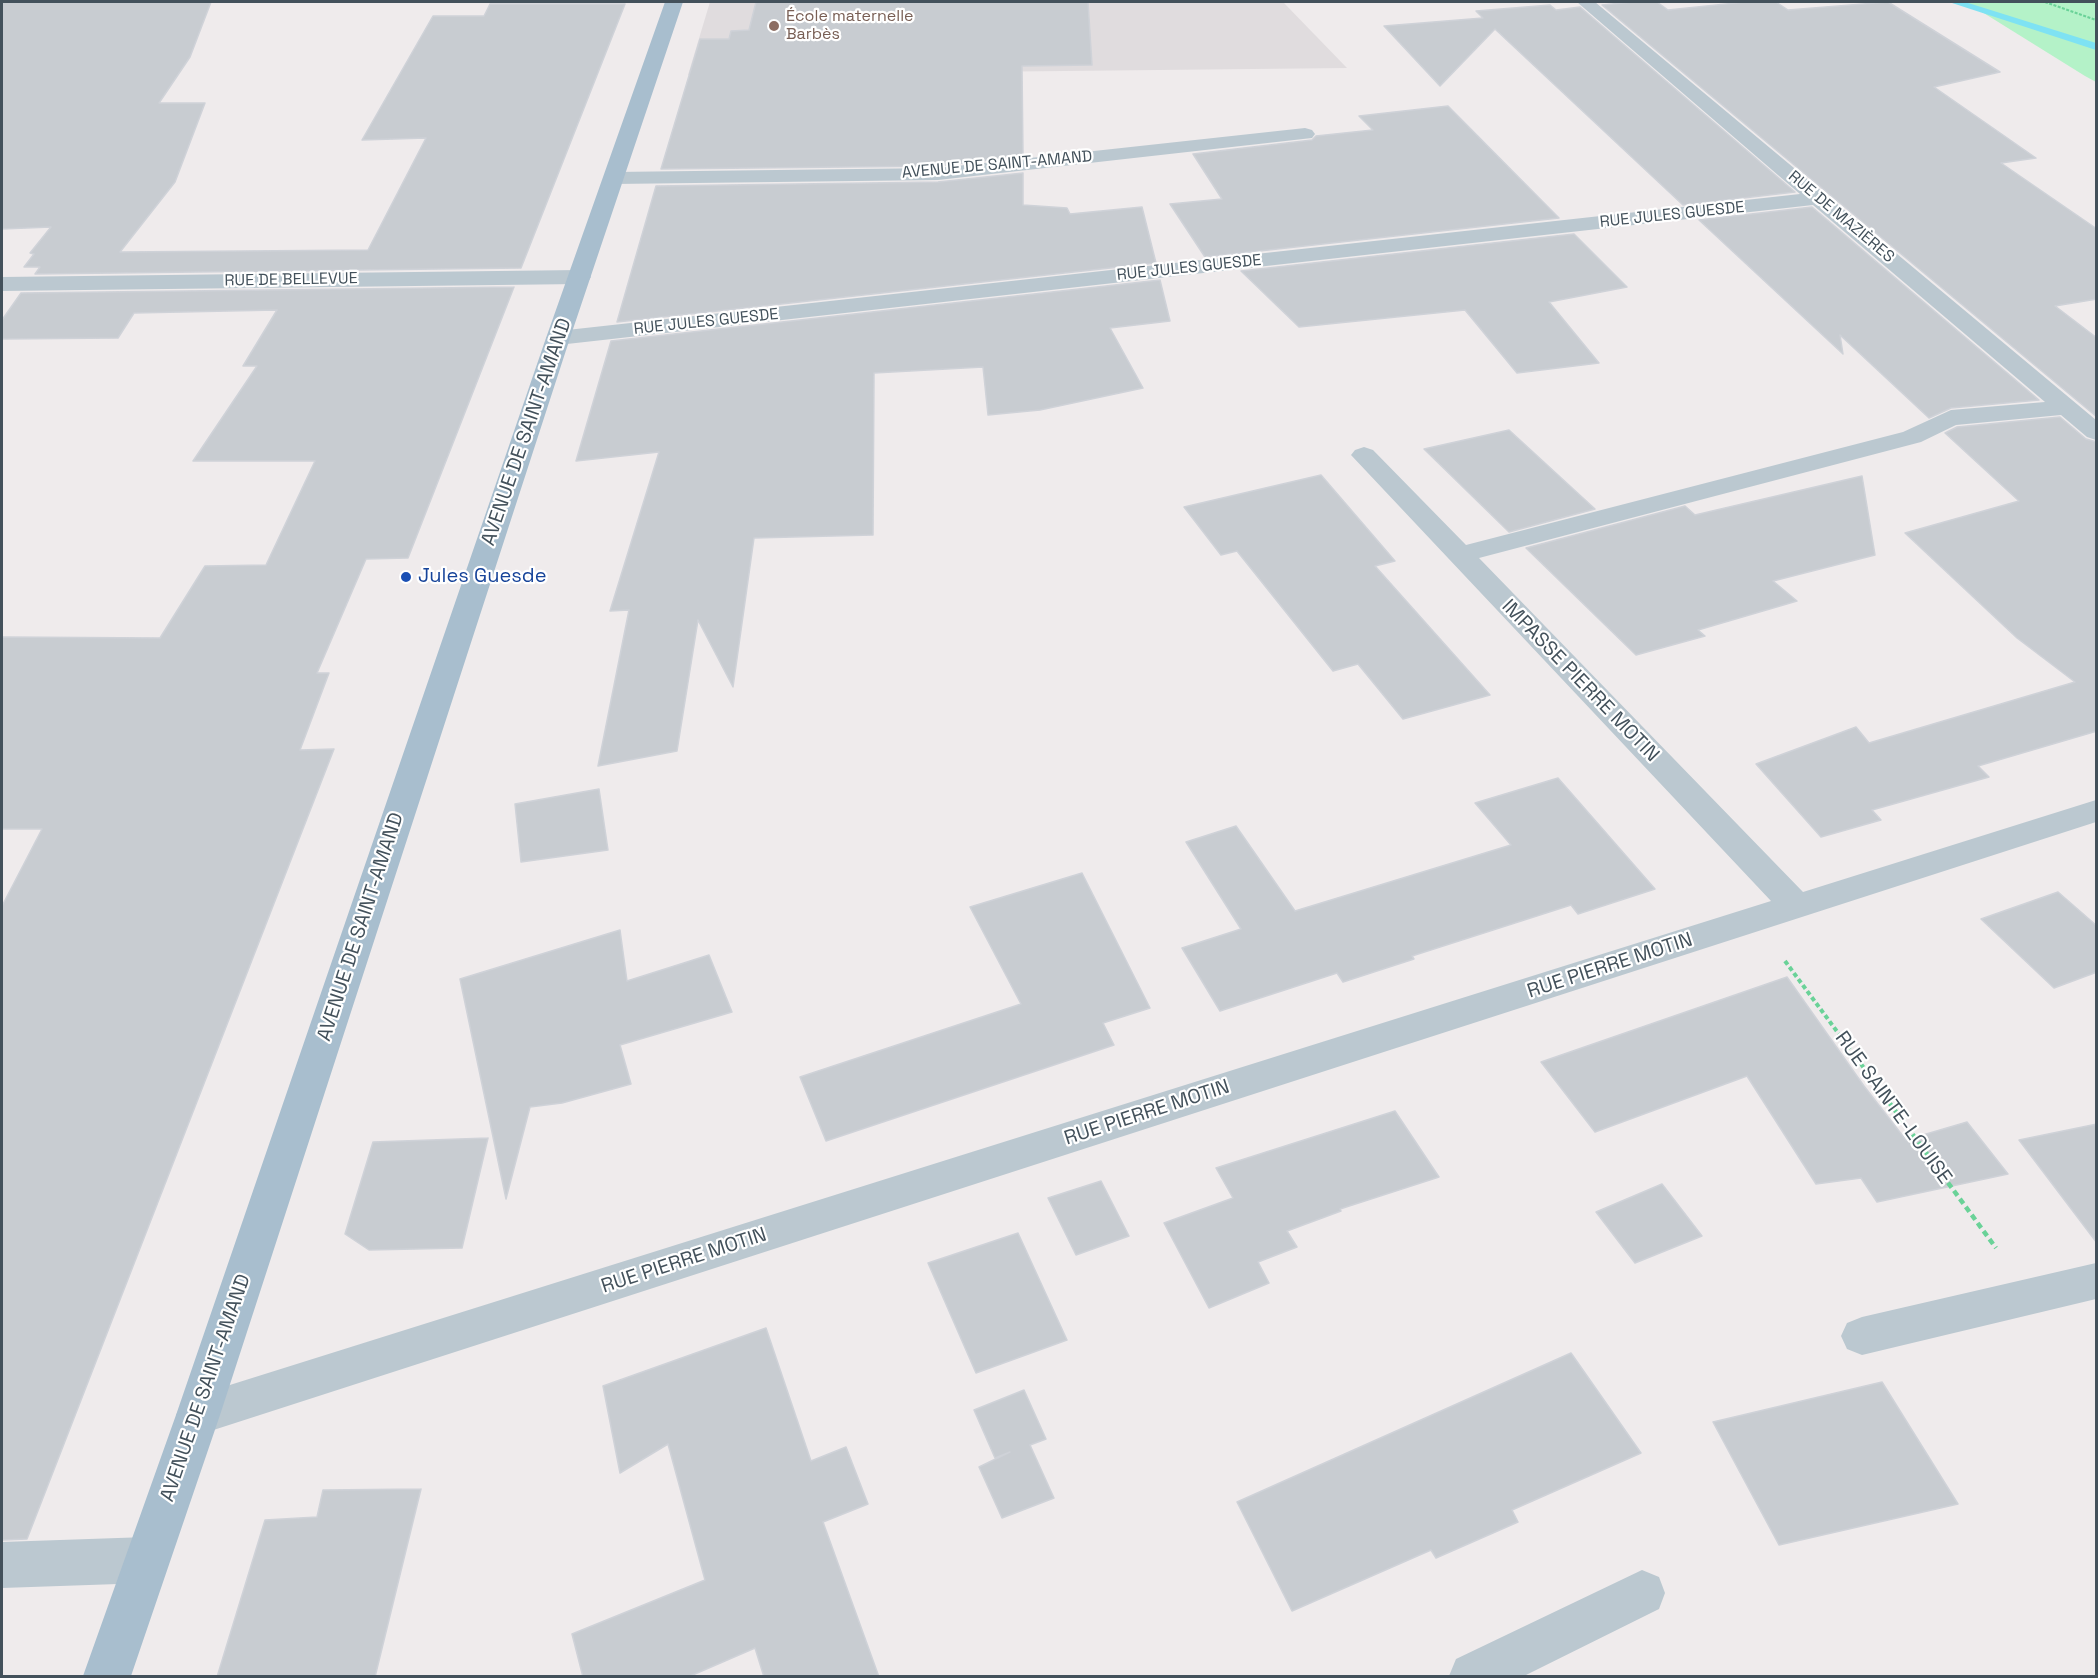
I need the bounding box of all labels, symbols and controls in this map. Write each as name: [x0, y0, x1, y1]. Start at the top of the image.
place label: École maternelle Barbès: [786, 7, 914, 45]
marker: École maternelle Barbès: [767, 19, 781, 33]
street label: AVENUE DE SAINT-AMAND: [901, 147, 1093, 183]
street label: RUE DE MAZIÈRES: [1784, 167, 1898, 267]
street label: RUE JULES GUESDE: [1599, 198, 1745, 232]
street label: RUE JULES GUESDE: [1116, 251, 1262, 285]
street label: RUE DE BELLEVUE: [224, 269, 358, 291]
street label: RUE JULES GUESDE: [633, 305, 779, 339]
street label: AVENUE DE SAINT-AMAND: [477, 315, 577, 549]
place label: Jules Guesde: [418, 565, 547, 589]
marker: Jules Guesde: [399, 570, 413, 584]
street label: IMPASSE PIERRE MOTIN: [1496, 595, 1664, 767]
street label: AVENUE DE SAINT-AMAND: [313, 810, 409, 1044]
street label: RUE PIERRE MOTIN: [1524, 928, 1696, 1004]
street label: RUE SAINTE-LOUISE: [1830, 1027, 1956, 1189]
street label: RUE PIERRE MOTIN: [1061, 1075, 1233, 1151]
street label: RUE PIERRE MOTIN: [598, 1223, 770, 1299]
street label: AVENUE DE SAINT-AMAND: [156, 1271, 256, 1505]

